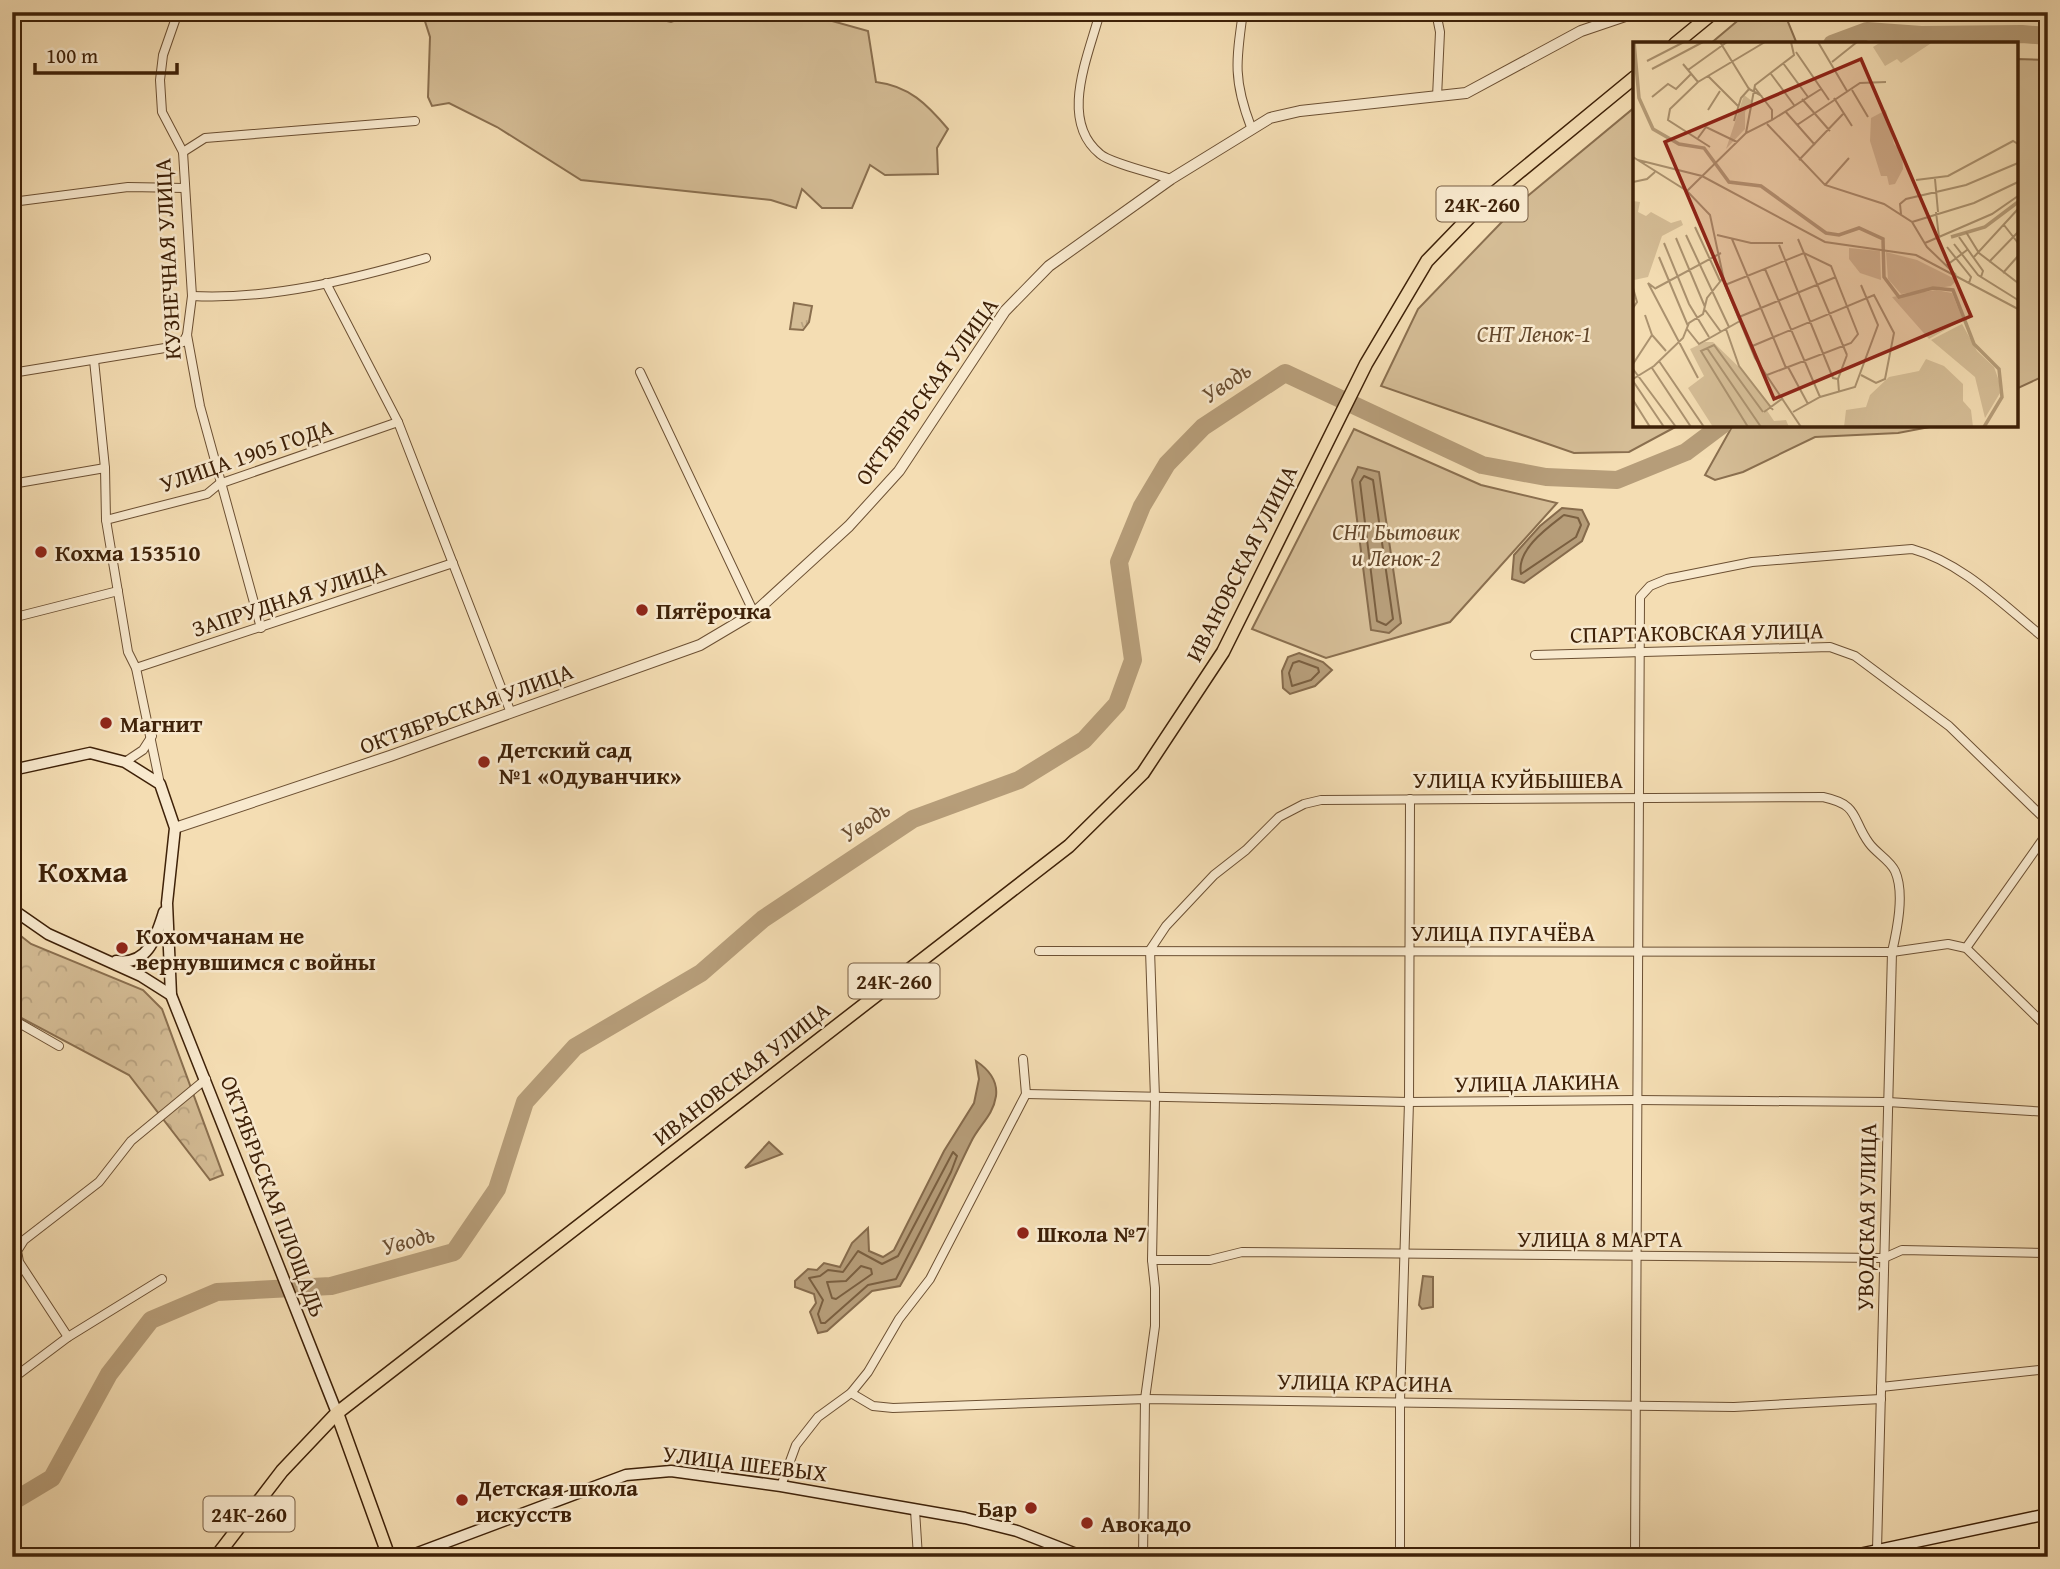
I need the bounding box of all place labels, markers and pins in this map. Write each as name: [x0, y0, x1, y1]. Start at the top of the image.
place label: Кохма 153510: [55, 536, 201, 569]
marker: Кохма 153510: [33, 544, 49, 560]
place label: Пятёрочка: [656, 594, 772, 627]
marker: Пятёрочка: [634, 602, 650, 618]
place label: Магнит: [120, 707, 203, 740]
marker: Магнит: [98, 715, 114, 731]
place label: Детский сад №1 «Одуванчик»: [497, 733, 682, 792]
marker: Детский сад №1 «Одуванчик»: [476, 754, 492, 770]
place label: Кохомчанам не вернувшимся с войны: [136, 919, 376, 978]
marker: Кохомчанам не вернувшимся с войны: [114, 940, 130, 956]
place label: Школа №7: [1037, 1217, 1147, 1250]
marker: Школа №7: [1015, 1225, 1031, 1241]
place label: Детская школа искусств: [475, 1471, 638, 1530]
marker: Детская школа искусств: [454, 1492, 470, 1508]
place label: Бар: [978, 1492, 1017, 1525]
marker: Бар: [1023, 1500, 1039, 1516]
place label: Авокадо: [1101, 1507, 1191, 1540]
marker: Авокадо: [1079, 1515, 1095, 1531]

